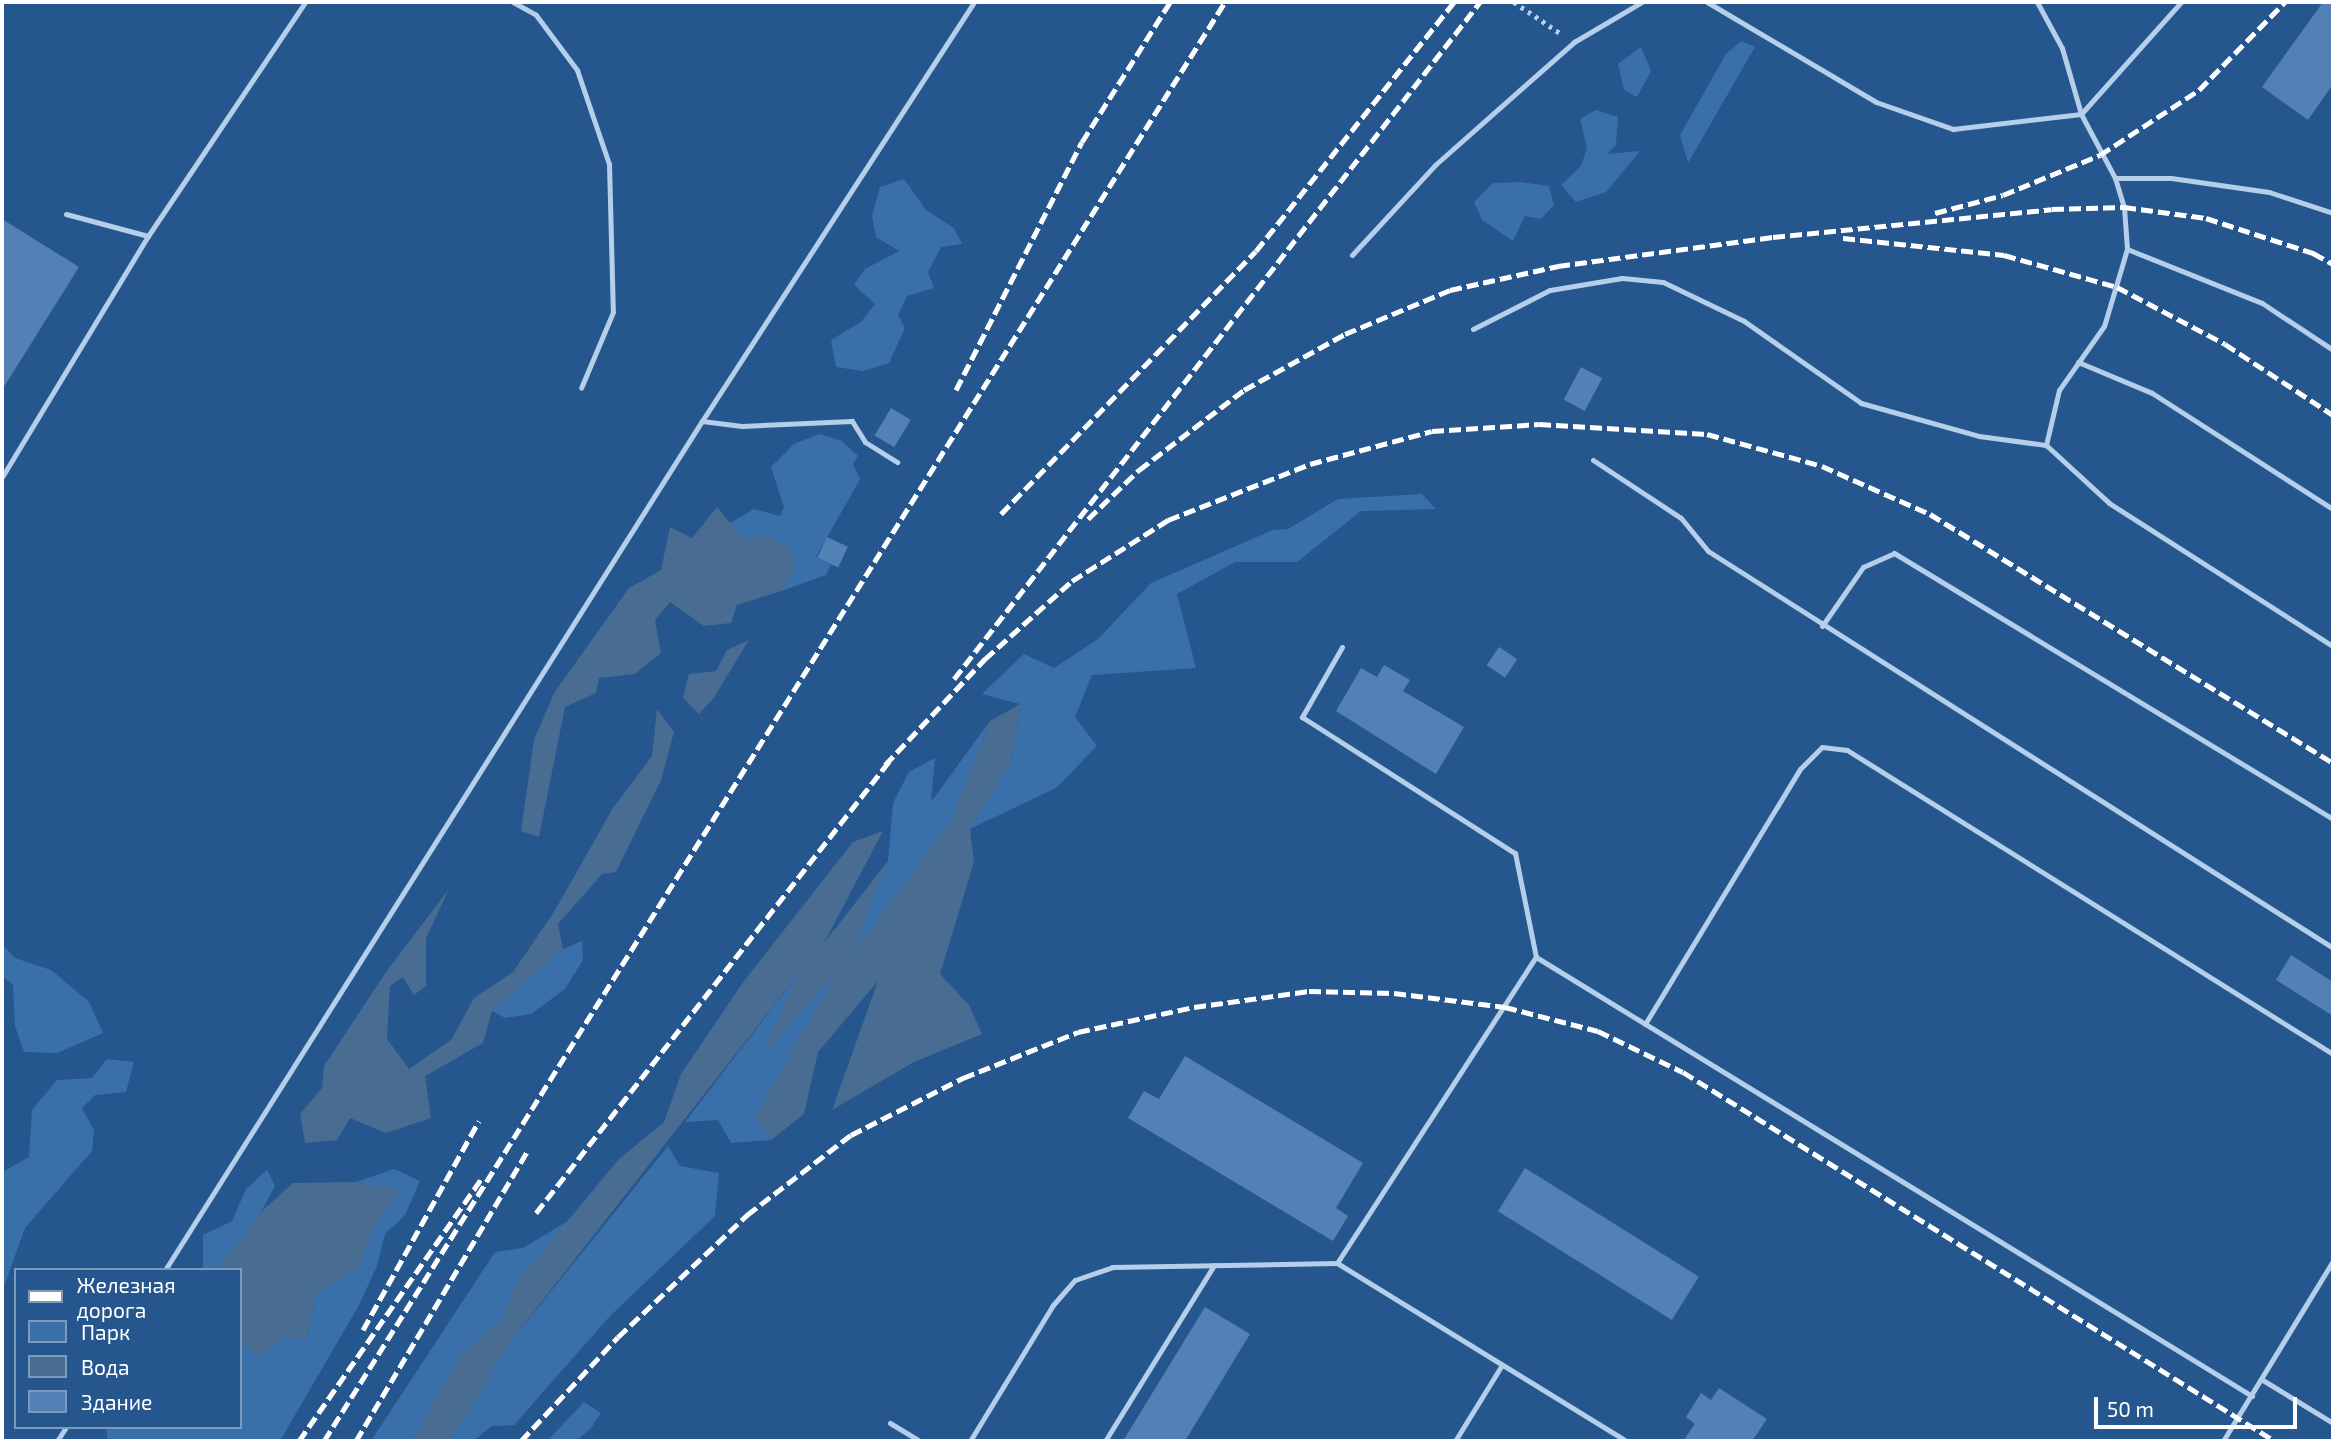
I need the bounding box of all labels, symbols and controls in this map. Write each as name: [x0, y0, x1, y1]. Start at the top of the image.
legend: [14, 1268, 242, 1429]
text: Железная дорога: [77, 1272, 176, 1322]
text: Парк: [81, 1319, 130, 1344]
text: Вода: [81, 1354, 130, 1379]
scale bar: [2097, 1384, 2300, 1428]
text: Здание: [81, 1389, 152, 1414]
text: 50 m: [2107, 1396, 2154, 1421]

